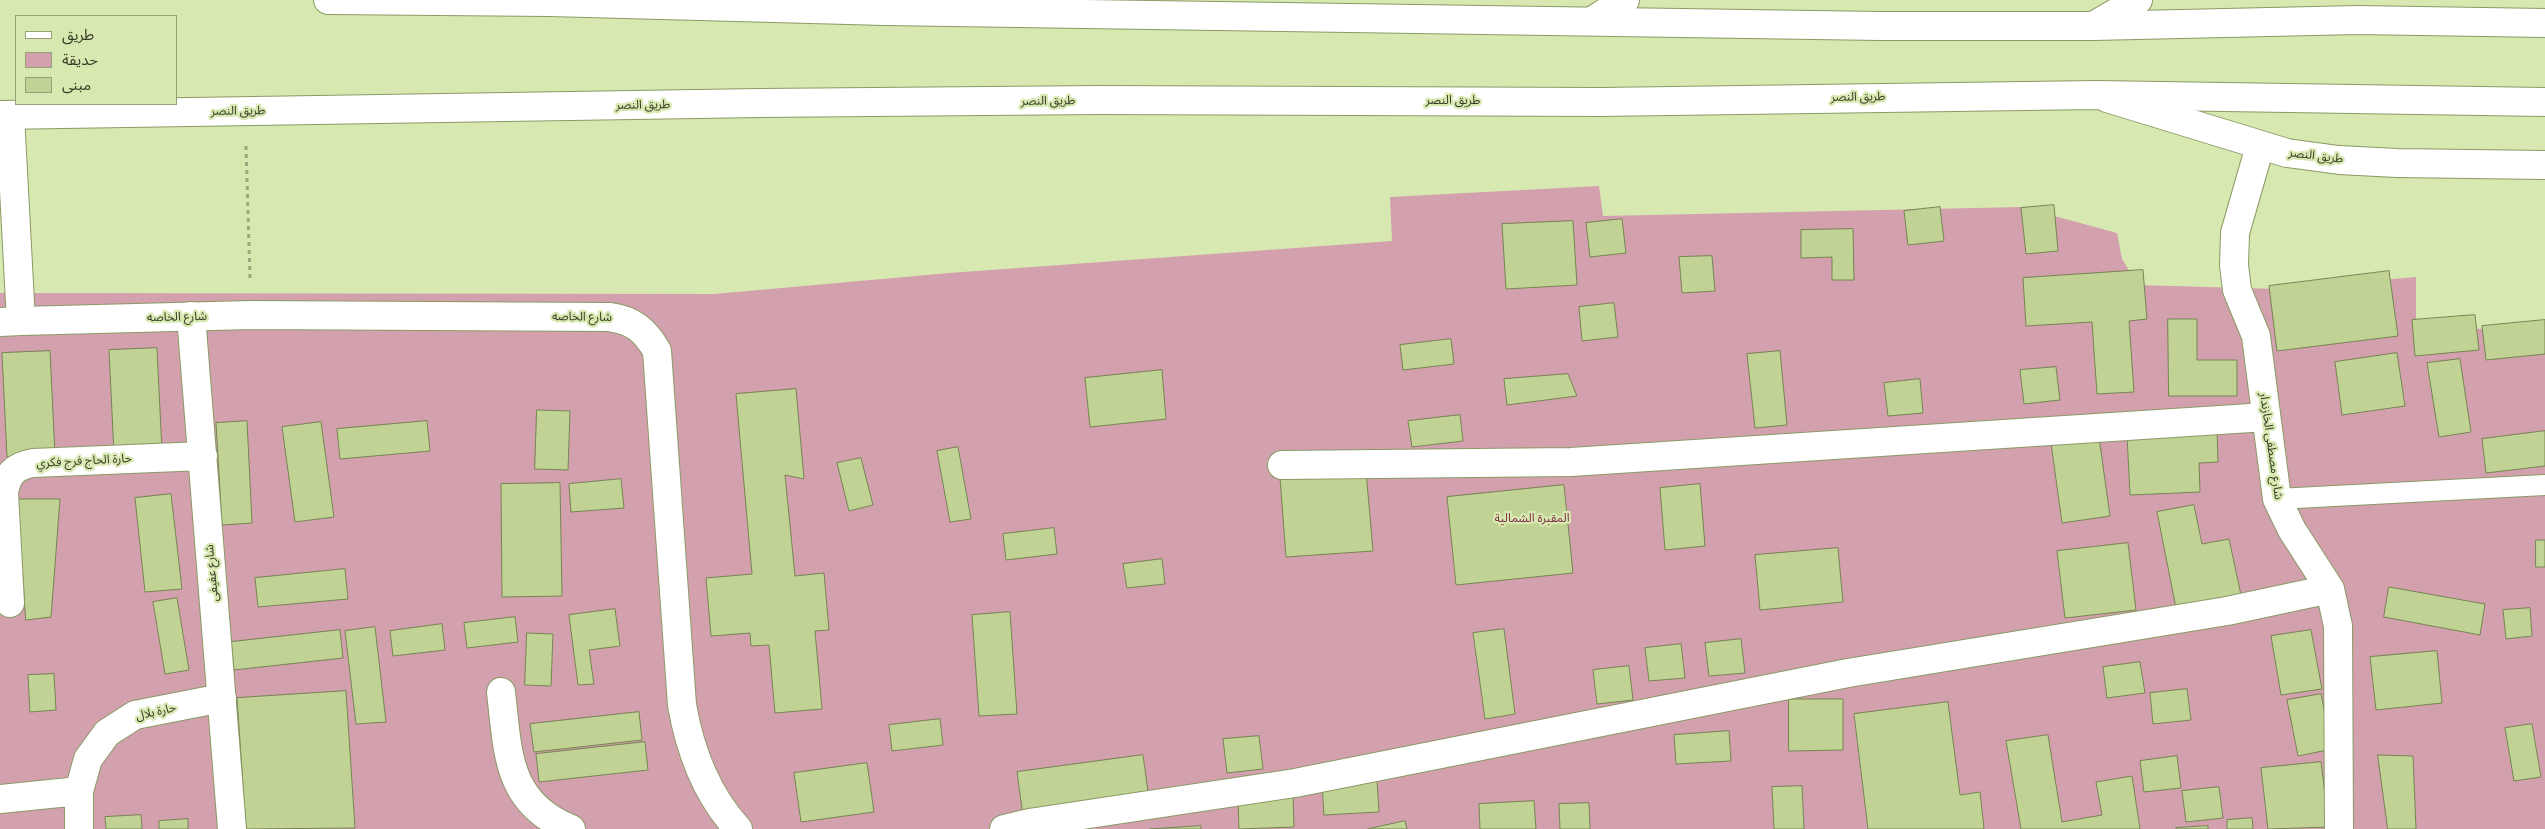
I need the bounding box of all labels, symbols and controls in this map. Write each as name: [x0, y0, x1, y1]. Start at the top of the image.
legend: [15, 15, 178, 105]
text: طريق: [62, 25, 94, 44]
text: حديقة: [62, 50, 98, 69]
text: مبنى: [62, 75, 91, 94]
street label: طريق النصر: [1830, 89, 1886, 105]
street label: طريق النصر: [1020, 93, 1076, 109]
street label: طريق النصر: [1426, 94, 1480, 108]
street label: طريق النصر: [615, 97, 671, 113]
street label: طريق النصر: [210, 103, 266, 119]
street label: طريق النصر: [2288, 146, 2344, 166]
street label: شارع الخاصه: [147, 309, 207, 325]
street label: شارع الخاصه: [552, 309, 612, 325]
street label: شارع مصطفى الخازندار: [2256, 391, 2286, 501]
street label: حارة الحاج فرج فكري: [36, 451, 132, 471]
park label: المقبرة الشمالية: [1495, 512, 1569, 526]
street label: شارع عفيفى: [202, 544, 222, 602]
street label: حارة بلال: [134, 700, 178, 724]

